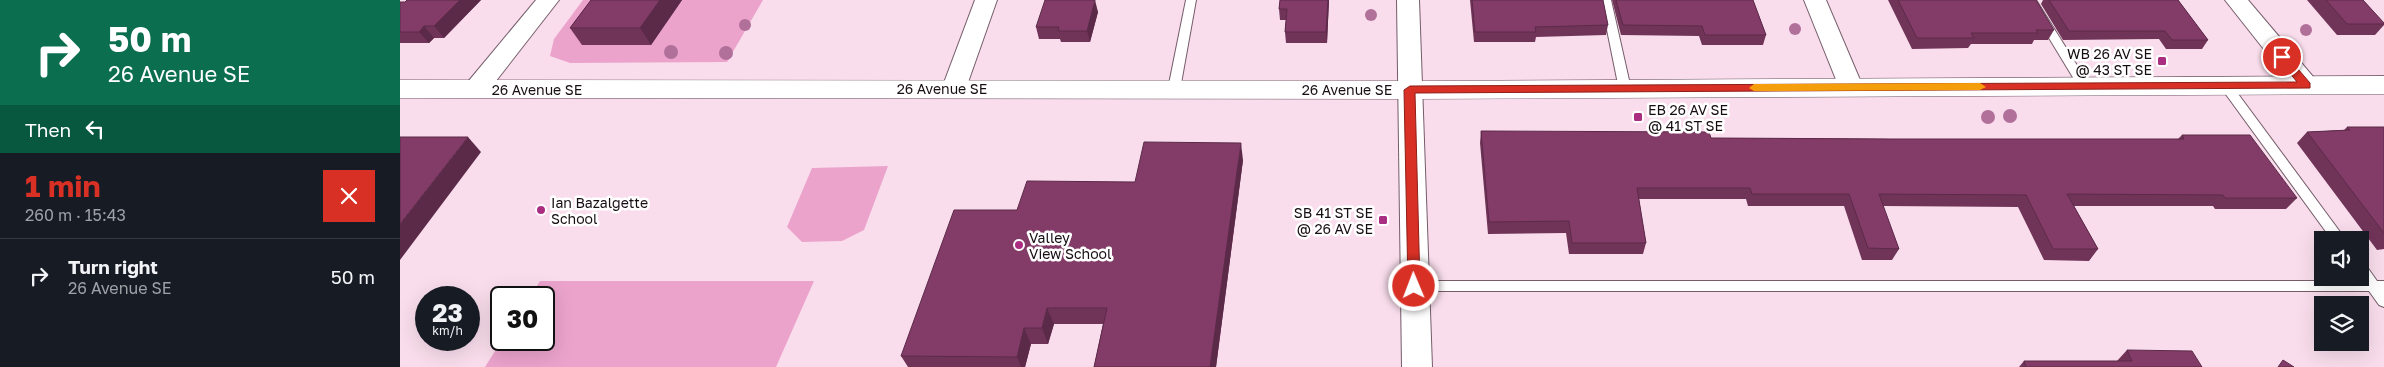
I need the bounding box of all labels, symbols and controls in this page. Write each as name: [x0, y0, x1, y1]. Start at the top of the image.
text: 50 m: [108, 18, 191, 60]
icon: right: [25, 20, 90, 85]
pin: [2261, 36, 2303, 78]
icon: arrive: [2268, 43, 2296, 71]
place label: WB 26 AV SE @ 43 ST SE: [2067, 45, 2152, 78]
marker: WB 26 AV SE @ 43 ST SE: [2156, 55, 2168, 67]
text: 26 Avenue SE: [108, 60, 250, 87]
street label: 26 Avenue SE: [897, 80, 987, 97]
street label: 26 Avenue SE: [492, 81, 582, 98]
street label: 26 Avenue SE: [1302, 81, 1392, 98]
place label: EB 26 AV SE @ 41 ST SE: [1648, 101, 1728, 134]
marker: EB 26 AV SE @ 41 ST SE: [1632, 111, 1644, 123]
icon: left: [81, 115, 109, 143]
text: Then: [25, 118, 71, 141]
text: 1 min: [25, 168, 101, 204]
button: close: [323, 170, 375, 222]
place label: Ian Bazalgette School: [551, 194, 648, 227]
marker: Ian Bazalgette School: [535, 204, 547, 216]
place label: SB 41 ST SE @ 26 AV SE: [1294, 204, 1373, 237]
text: 260 m · 15:43: [25, 205, 126, 225]
marker: SB 41 ST SE @ 26 AV SE: [1377, 214, 1389, 226]
place label: Valley View School: [1029, 229, 1111, 262]
map controls: [2314, 231, 2369, 351]
button: sound: [2314, 231, 2369, 286]
marker: Valley View School: [1013, 239, 1025, 251]
text: Turn right: [68, 255, 158, 278]
position arrow: [1387, 259, 1439, 311]
icon: right: [25, 262, 53, 290]
text: 50 m: [331, 265, 375, 288]
text: 26 Avenue SE: [68, 278, 171, 298]
speed limit sign: 30: [490, 286, 555, 351]
button: layers: [2314, 296, 2369, 351]
text: 23: [432, 297, 463, 328]
text: km/h: [432, 323, 463, 338]

